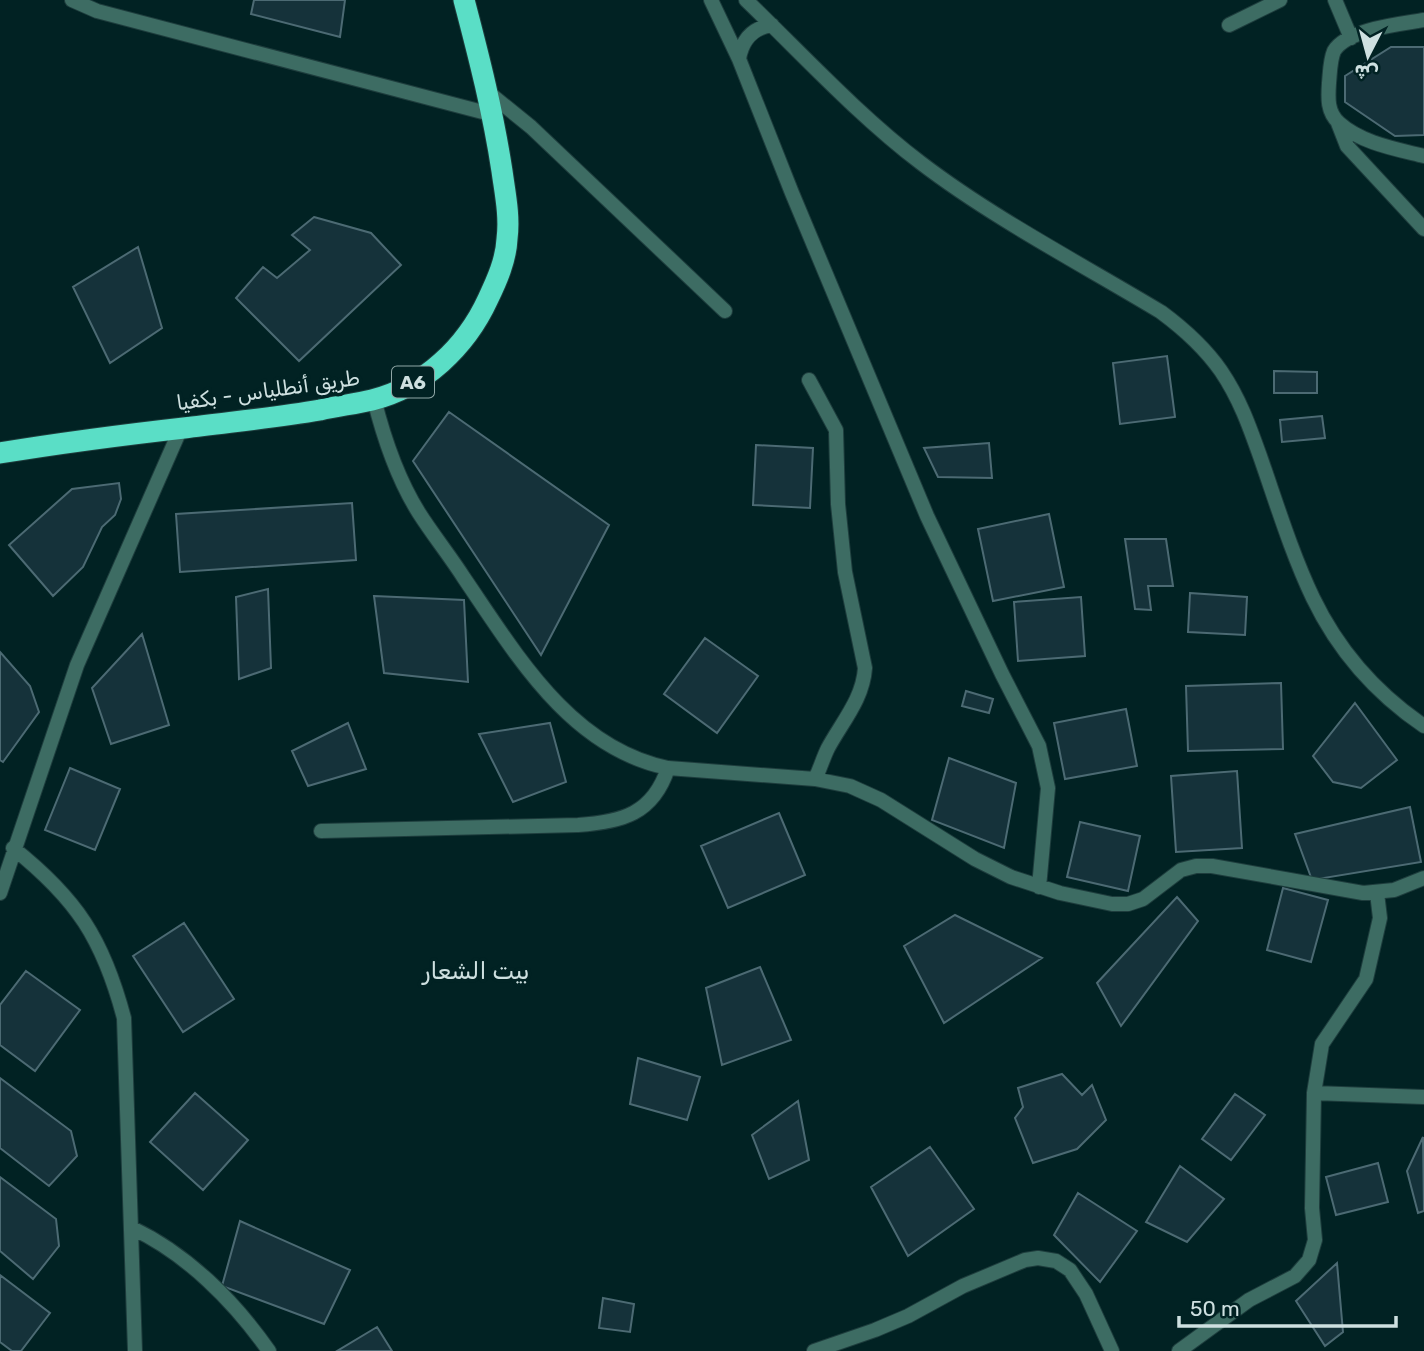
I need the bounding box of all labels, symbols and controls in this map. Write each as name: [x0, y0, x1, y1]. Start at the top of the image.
north arrow: [1333, 21, 1403, 91]
text: ش: [1353, 60, 1379, 85]
street label: طريق أنطلياس - بكفيا: [175, 365, 361, 415]
road number: A6: [392, 366, 434, 398]
district label: بيت الشعار: [421, 957, 529, 985]
scale bar: [1179, 1284, 1396, 1328]
text: 50 m: [1190, 1296, 1240, 1321]

